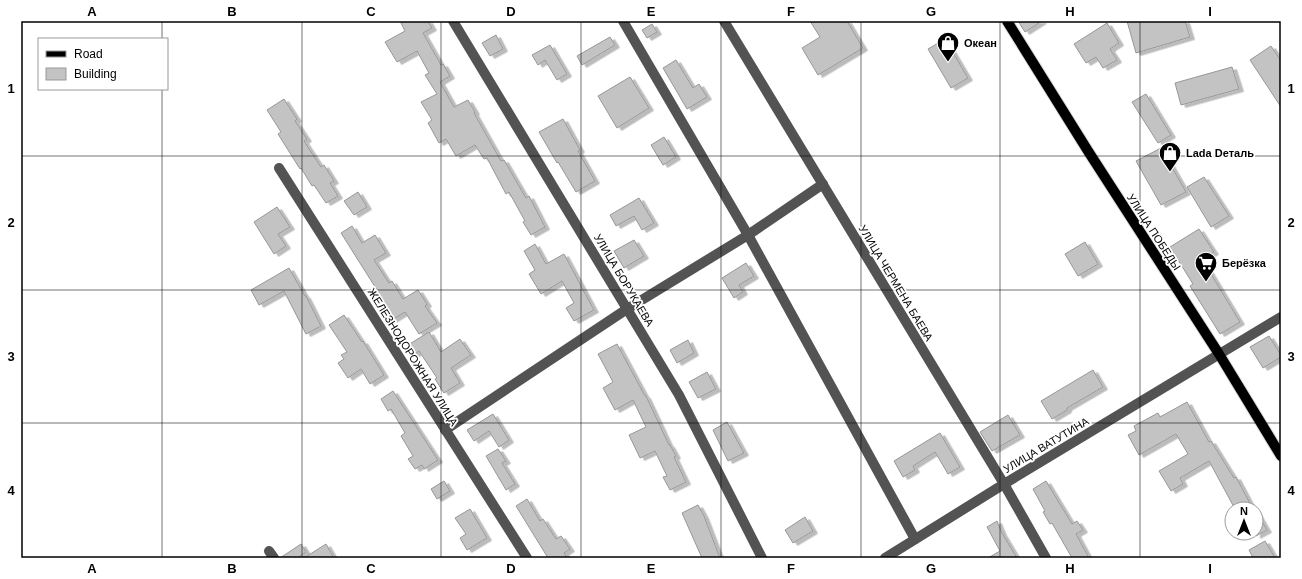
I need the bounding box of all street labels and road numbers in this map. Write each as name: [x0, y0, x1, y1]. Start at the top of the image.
street label: УЛИЦА ПОБЕДЫ: [1125, 192, 1183, 272]
street label: УЛИЦА ЧЕРМЕНА БАЕВА: [857, 223, 936, 344]
street label: УЛИЦА БОРУКАЕВА: [592, 232, 657, 329]
street label: ЖЕЛЕЗНОДОРОЖНАЯ УЛИЦА: [366, 286, 461, 428]
street label: УЛИЦА ВАТУТИНА: [1001, 414, 1091, 475]

